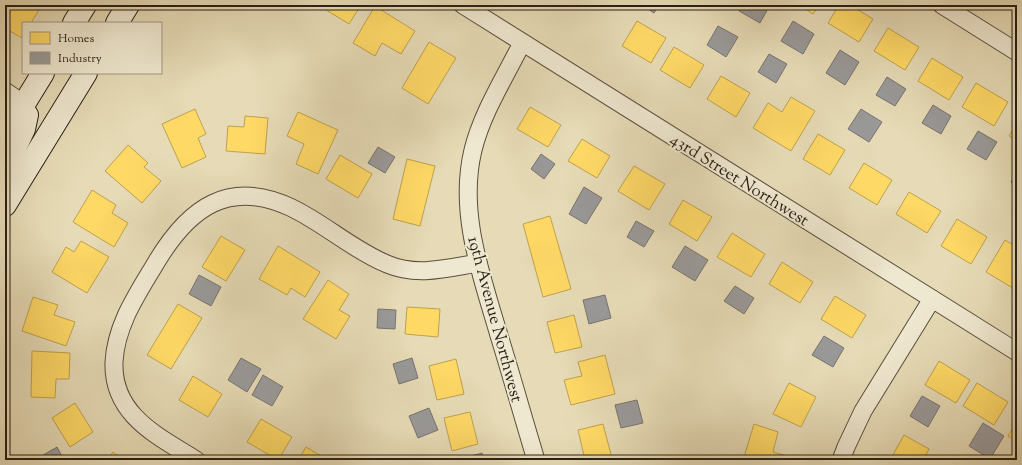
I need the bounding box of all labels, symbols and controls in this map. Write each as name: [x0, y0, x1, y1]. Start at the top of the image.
legend: [22, 22, 162, 74]
text: Homes: [58, 30, 94, 48]
text: Industry: [58, 50, 102, 68]
street label: 43rd Street Northwest: [665, 128, 813, 233]
street label: 19th Avenue Northwest: [460, 234, 528, 405]

